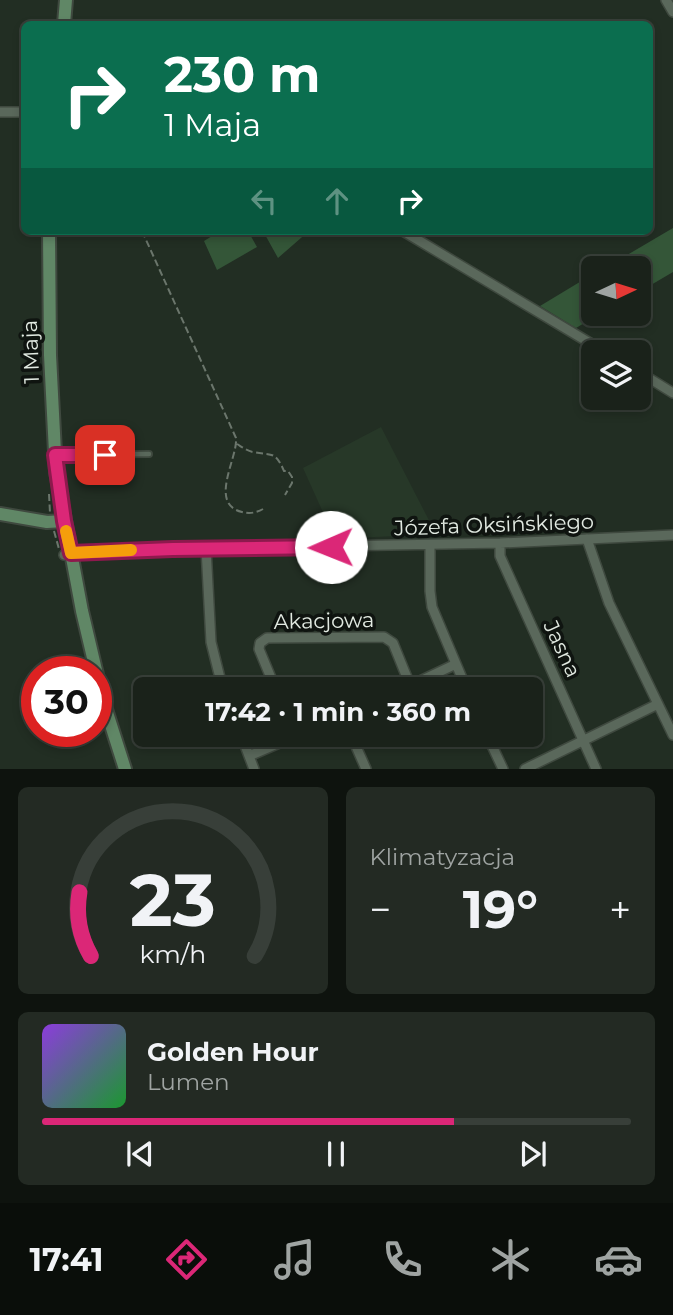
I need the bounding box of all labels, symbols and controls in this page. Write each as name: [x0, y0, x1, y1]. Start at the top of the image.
text: 230 m: [164, 45, 320, 104]
icon: right: [49, 49, 140, 140]
text: 1 Maja: [164, 105, 261, 144]
icon: left: [245, 182, 283, 220]
icon: ahead: [318, 182, 356, 220]
icon: right: [391, 182, 429, 220]
north arrow: [581, 256, 651, 326]
map controls: [581, 256, 651, 410]
street label: 1 Maja: [17, 320, 44, 384]
button: layers: [581, 340, 651, 410]
pin: [75, 425, 135, 485]
icon: arrive: [86, 436, 124, 474]
street label: Józefa Oksińskiego: [393, 509, 594, 541]
position arrow: [294, 510, 368, 584]
street label: Akacjowa: [273, 607, 375, 634]
street label: Jasna: [538, 616, 586, 681]
speed limit sign: 30: [21, 656, 112, 747]
text: 17:42 · 1 min · 360 m: [205, 696, 471, 728]
text: Klimatyzacja: [370, 843, 515, 871]
text: 23: [130, 857, 216, 945]
text: 19°: [463, 878, 538, 941]
text: −: [370, 886, 391, 933]
text: +: [609, 886, 631, 933]
text: km/h: [139, 939, 206, 969]
text: Golden Hour: [147, 1036, 319, 1068]
text: Lumen: [147, 1068, 230, 1096]
icon: previous: [121, 1135, 159, 1173]
icon: pause: [317, 1135, 355, 1173]
icon: next: [514, 1135, 552, 1173]
icon: directions: [162, 1235, 211, 1284]
icon: music: [270, 1235, 319, 1284]
icon: phone: [378, 1235, 427, 1284]
icon: climate: [486, 1235, 535, 1284]
icon: car: [594, 1235, 643, 1284]
text: 17:41: [30, 1240, 103, 1279]

